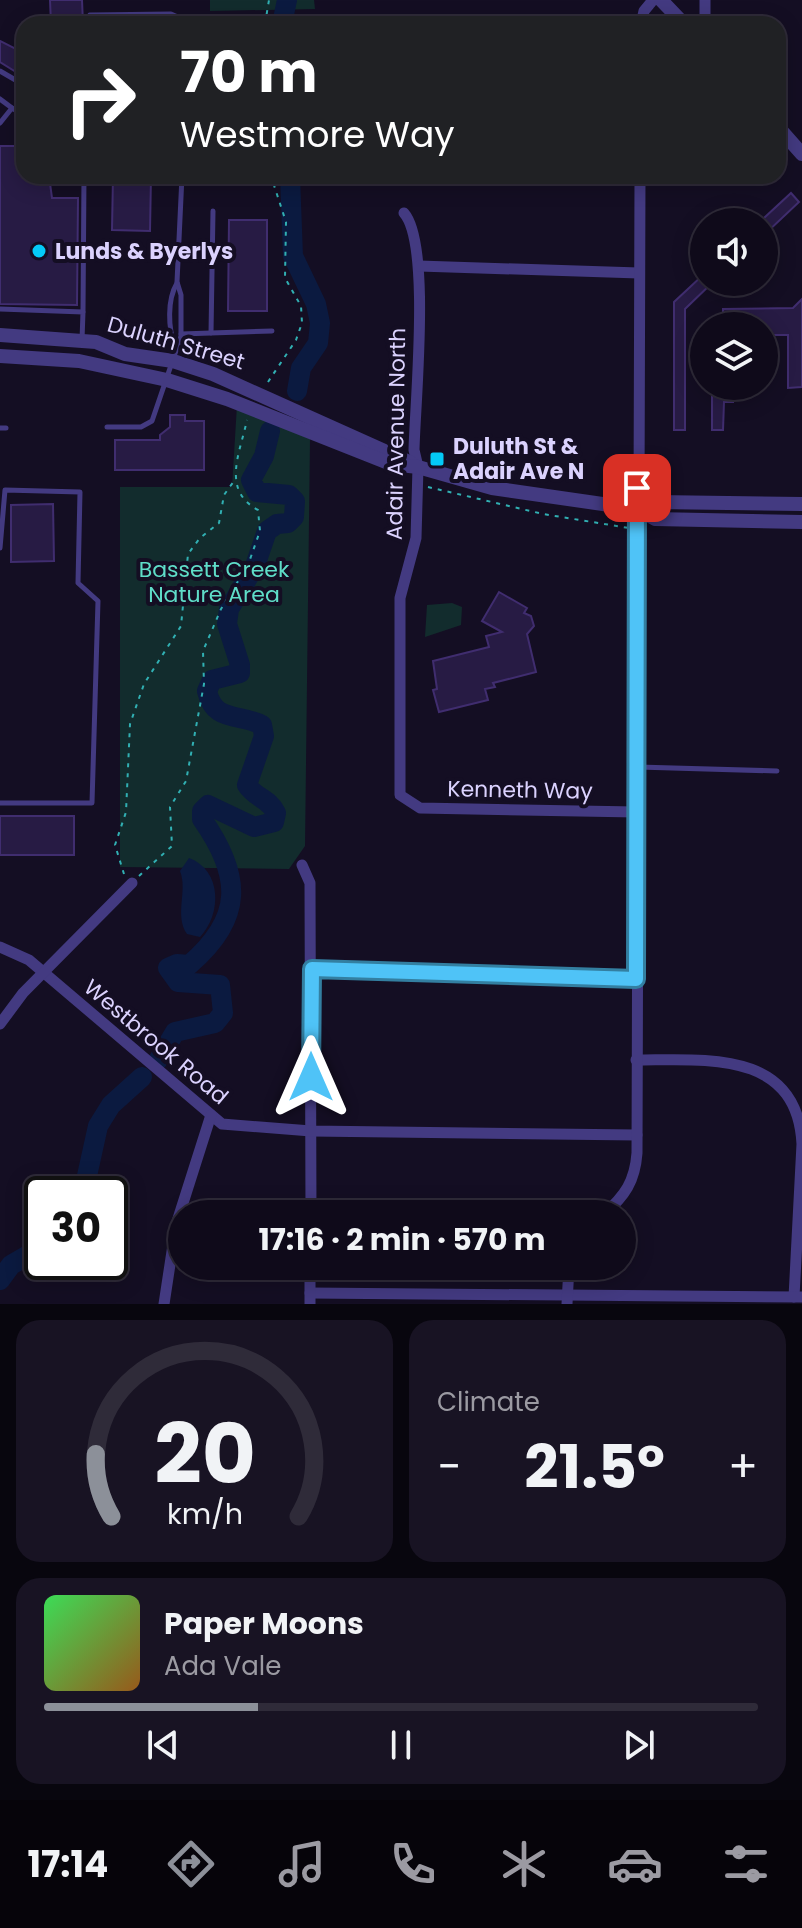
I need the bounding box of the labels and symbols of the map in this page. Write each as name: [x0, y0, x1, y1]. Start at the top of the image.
place label: Lunds & Byerlys: [55, 236, 233, 267]
marker: Lunds & Byerlys: [30, 242, 48, 260]
street label: Duluth Street: [104, 309, 248, 377]
street label: Adair Avenue North: [379, 328, 413, 540]
place label: Duluth St & Adair Ave N: [453, 431, 584, 487]
marker: Duluth St & Adair Ave N: [428, 450, 446, 468]
pin: [603, 454, 671, 522]
park label: Bassett Creek Nature Area: [139, 554, 290, 610]
street label: Kenneth Way: [447, 773, 594, 807]
street label: Westbrook Road: [77, 972, 235, 1112]
position arrow: [269, 1035, 353, 1119]
speed limit sign: 30: [24, 1176, 128, 1280]

